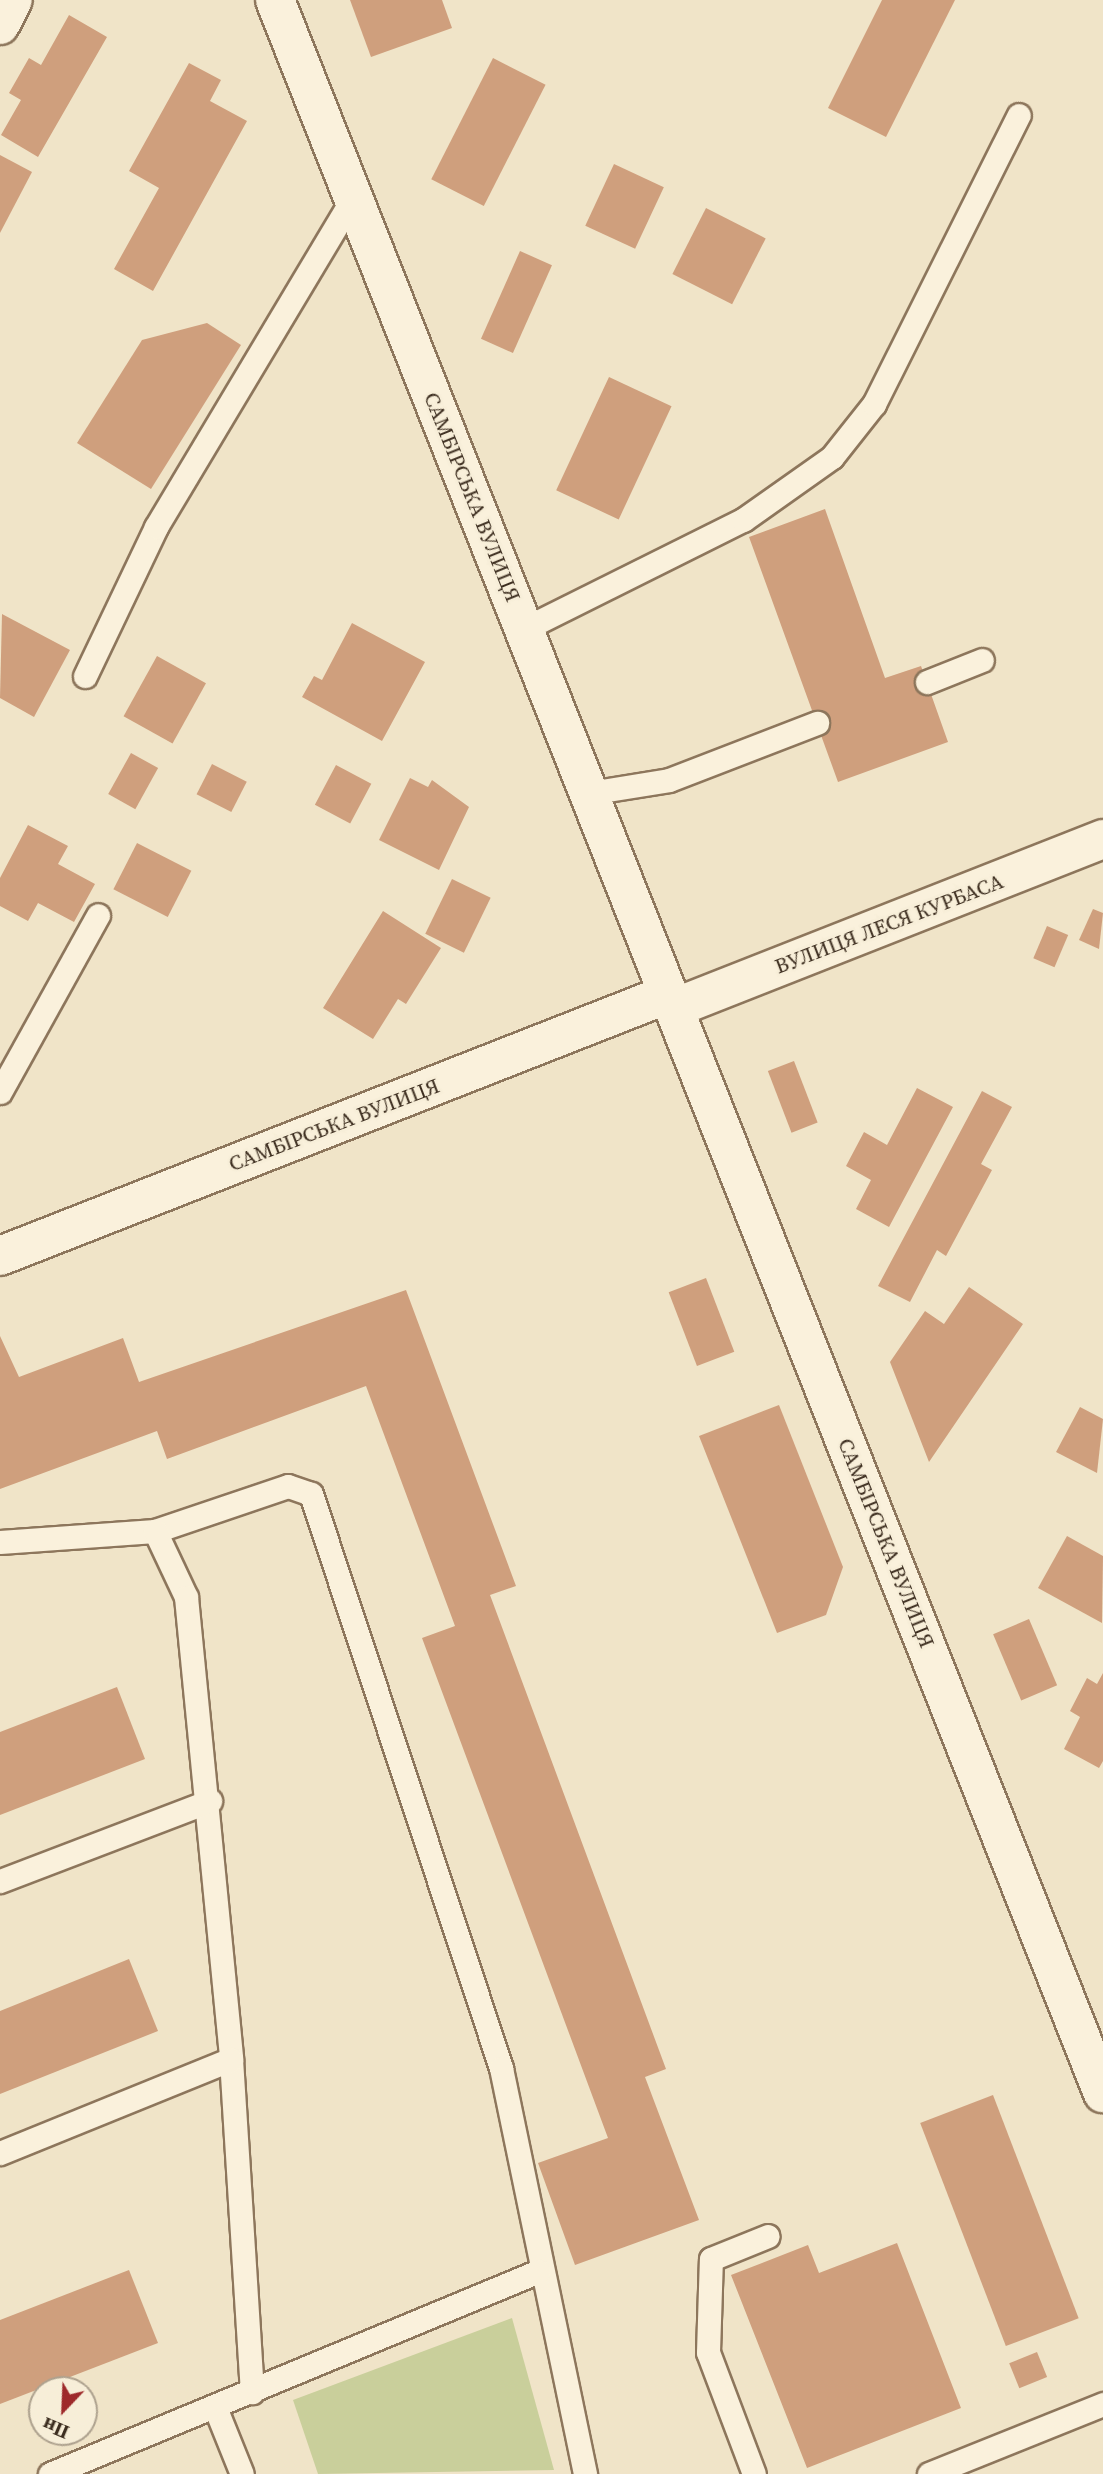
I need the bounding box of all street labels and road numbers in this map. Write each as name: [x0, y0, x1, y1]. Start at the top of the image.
street label: САМБІРСЬКА ВУЛИЦЯ: [418, 389, 526, 605]
street label: ВУЛИЦЯ ЛЕСЯ КУРБАСА: [771, 869, 1007, 979]
street label: САМБІРСЬКА ВУЛИЦЯ: [225, 1073, 443, 1177]
street label: САМБІРСЬКА ВУЛИЦЯ: [832, 1435, 940, 1651]

